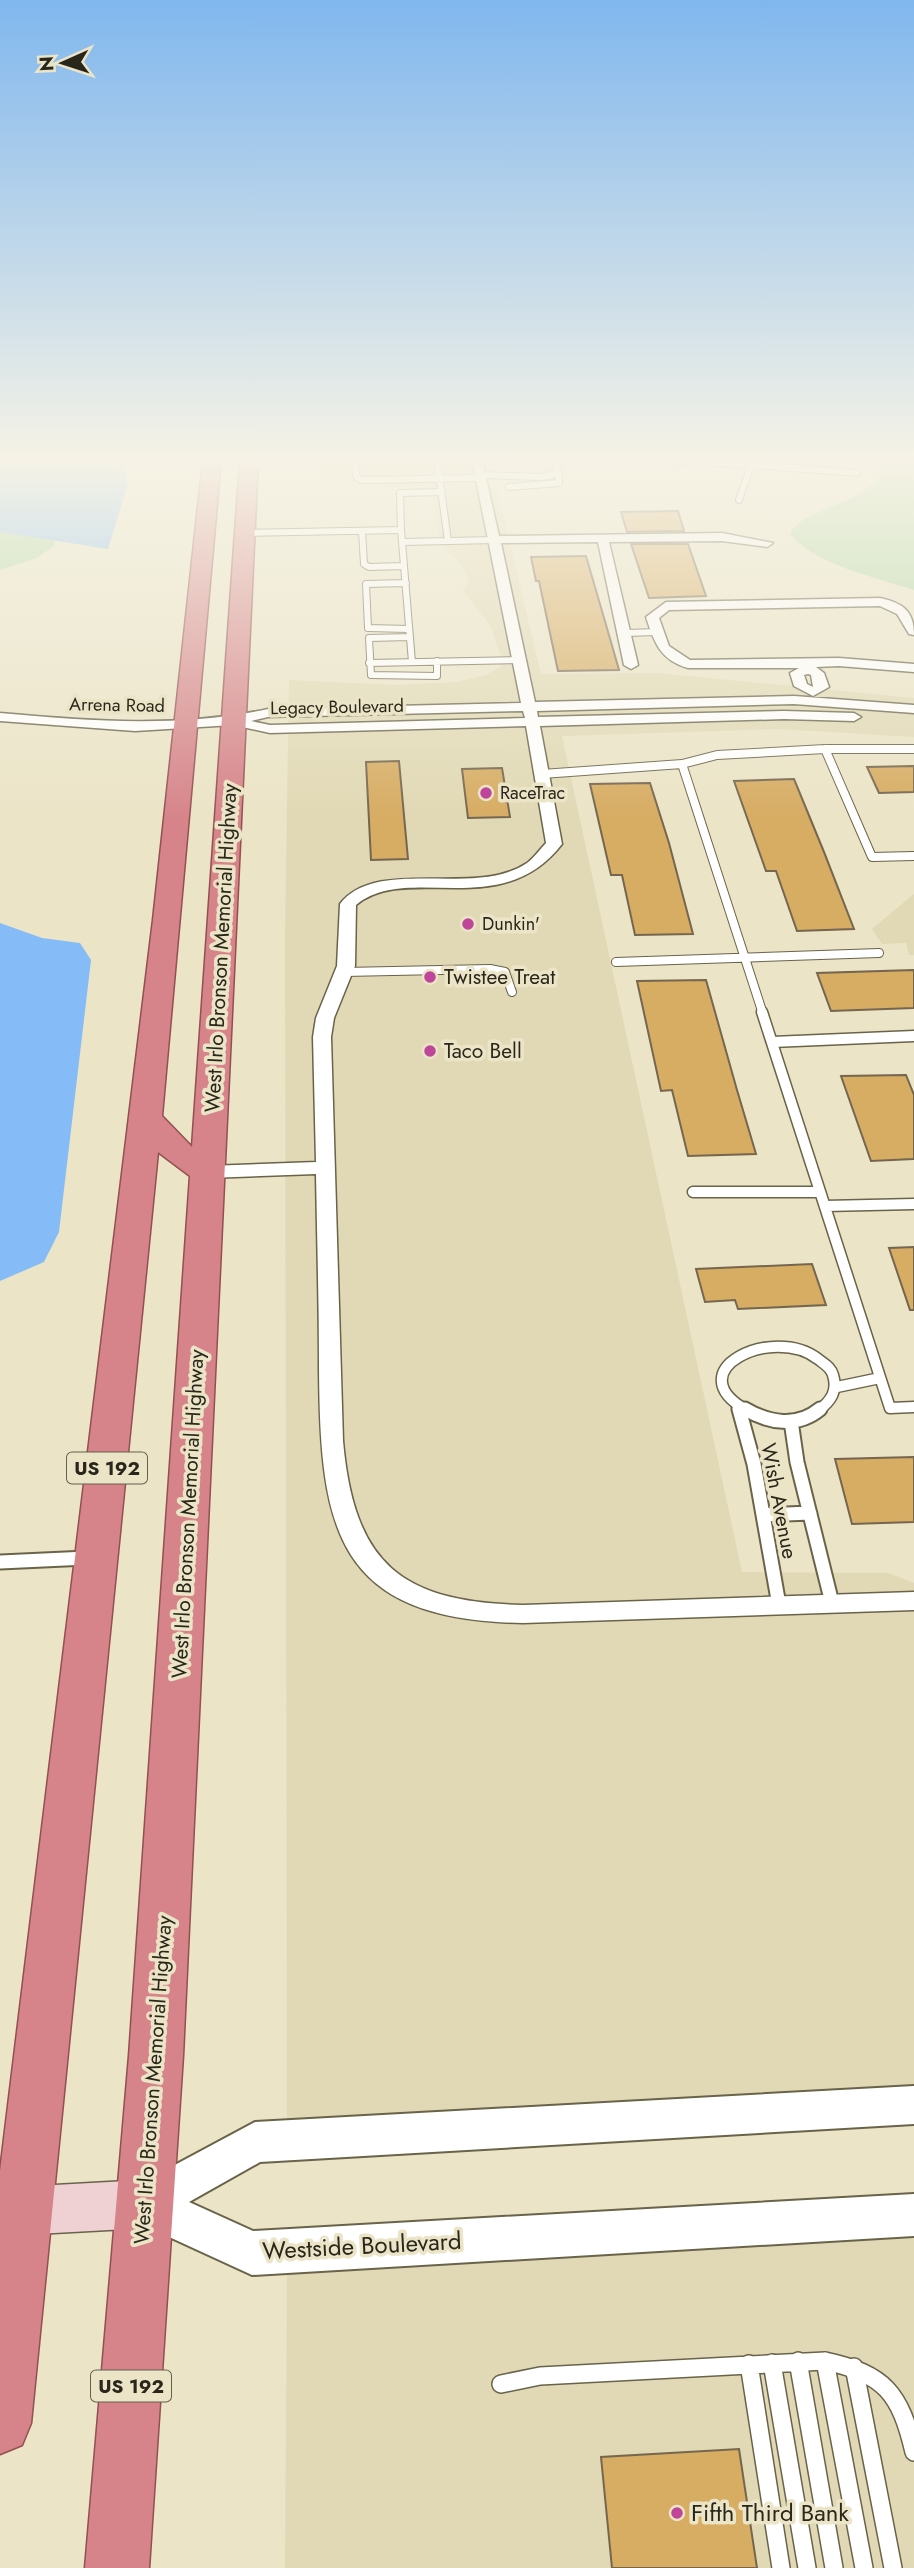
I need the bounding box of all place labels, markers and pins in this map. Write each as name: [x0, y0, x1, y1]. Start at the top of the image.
place label: RaceTrac: [500, 780, 565, 806]
marker: RaceTrac: [478, 785, 494, 801]
place label: Dunkin': [482, 911, 540, 937]
marker: Dunkin': [460, 916, 476, 932]
place label: Twistee Treat: [444, 962, 555, 992]
marker: Twistee Treat: [422, 969, 438, 985]
place label: Taco Bell: [444, 1036, 522, 1066]
marker: Taco Bell: [422, 1043, 438, 1059]
place label: Fifth Third Bank: [691, 2495, 849, 2530]
marker: Fifth Third Bank: [669, 2505, 685, 2521]

